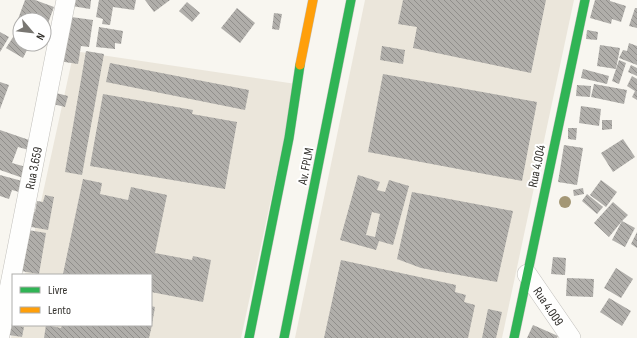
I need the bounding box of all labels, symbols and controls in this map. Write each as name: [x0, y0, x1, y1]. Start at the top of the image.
north arrow: [12, 12, 52, 52]
text: N: [33, 31, 48, 42]
street label: Rua 4.004: [525, 143, 549, 189]
street label: Rua 3.659: [22, 145, 46, 191]
street label: Av. FPLM: [294, 146, 317, 187]
legend: [12, 274, 152, 326]
text: Livre: [48, 283, 68, 298]
street label: Rua 4.009: [529, 284, 567, 329]
text: Lento: [48, 303, 71, 318]

